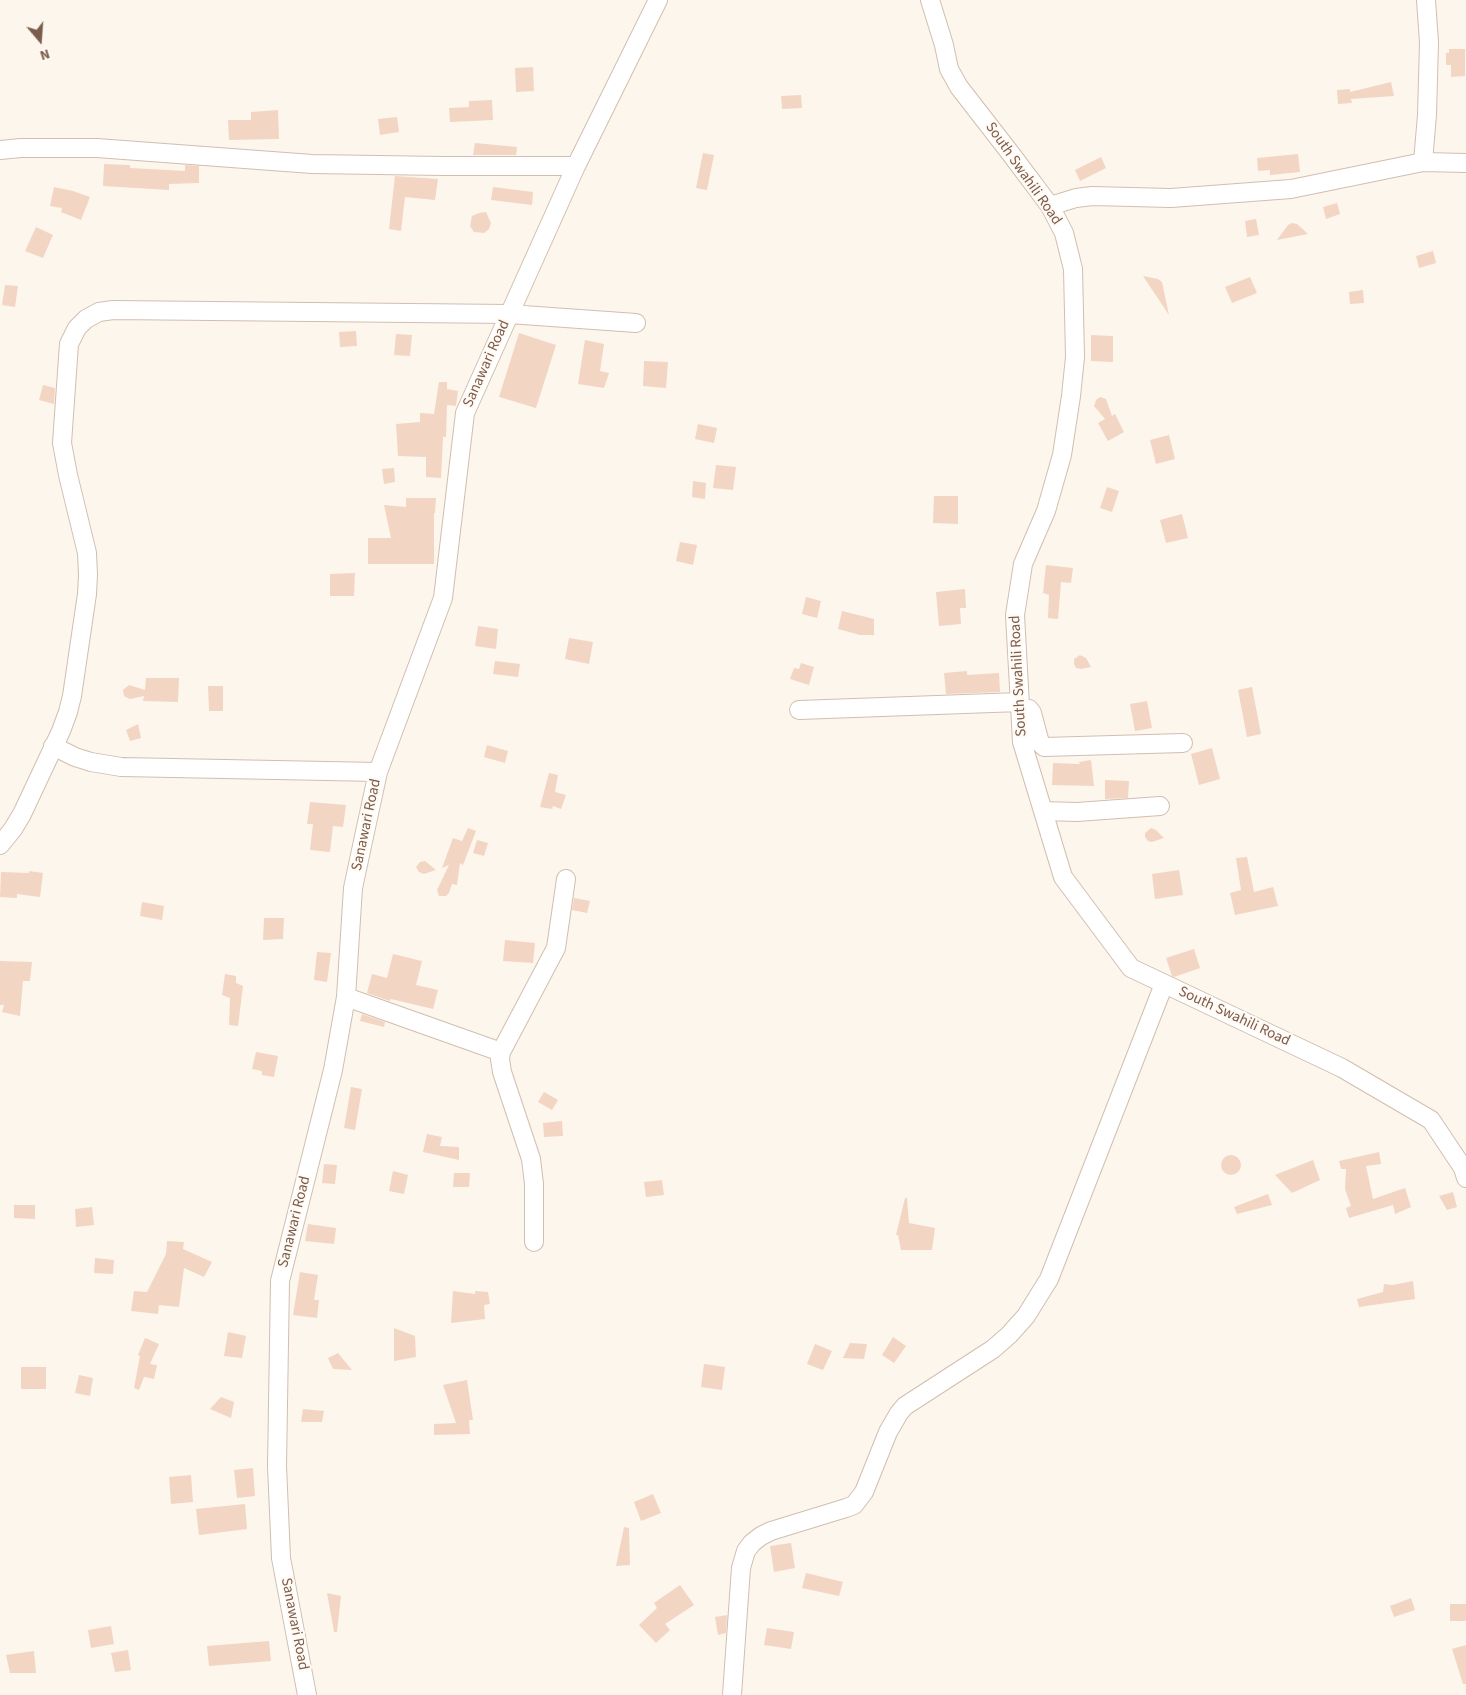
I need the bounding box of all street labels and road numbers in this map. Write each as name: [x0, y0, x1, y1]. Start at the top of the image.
street label: South Swahili Road: [981, 119, 1065, 229]
street label: Sanawari Road: [460, 318, 514, 410]
street label: South Swahili Road: [1007, 615, 1031, 737]
street label: Sanawari Road: [348, 777, 386, 873]
street label: South Swahili Road: [1175, 983, 1293, 1051]
street label: Sanawari Road: [275, 1174, 315, 1270]
street label: Sanawari Road: [276, 1576, 312, 1672]

